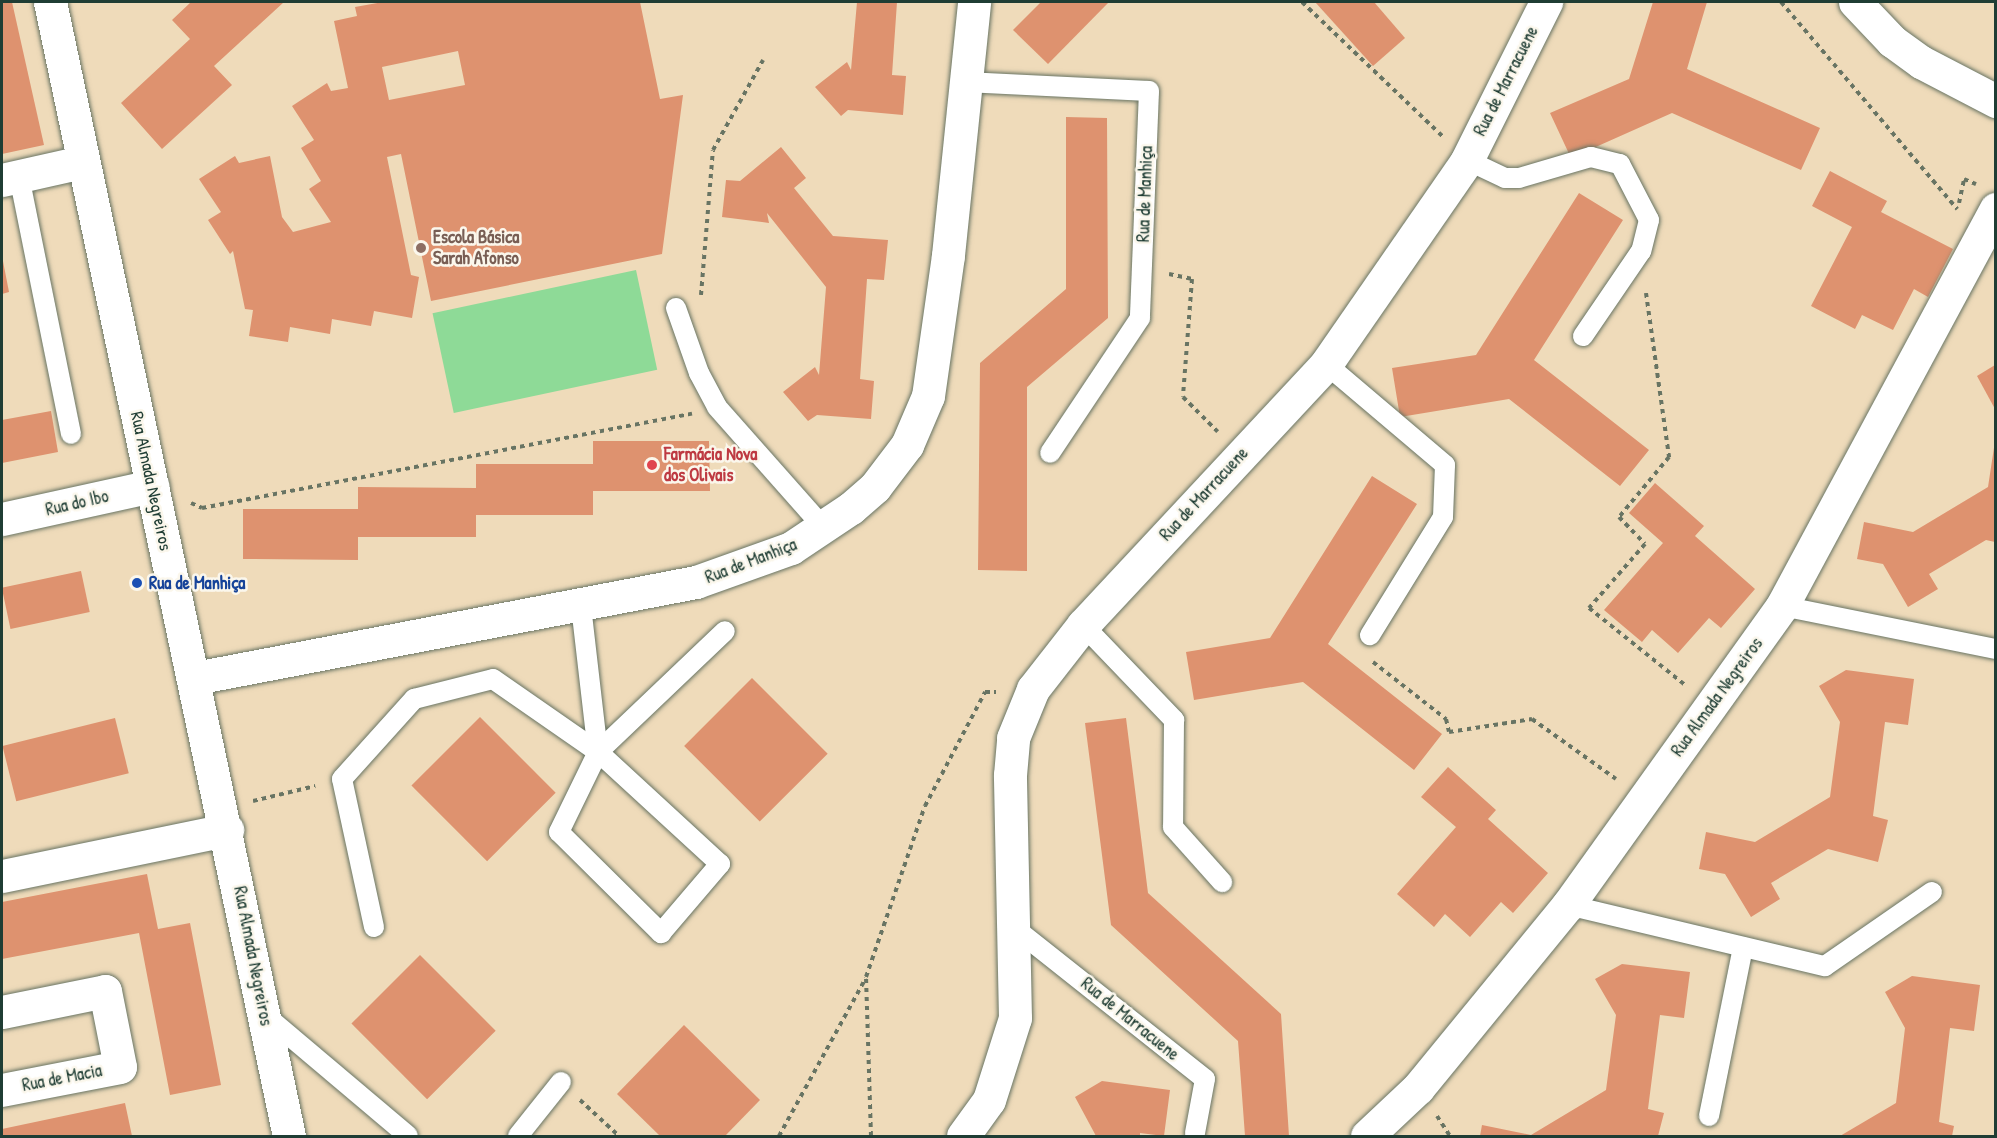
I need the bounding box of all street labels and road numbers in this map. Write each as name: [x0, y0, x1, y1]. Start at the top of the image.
street label: Rua de Marracuene: [1469, 23, 1543, 139]
street label: Rua de Manhiça: [1133, 145, 1157, 243]
street label: Rua Almada Negreiros: [126, 409, 176, 553]
street label: Rua de Marracuene: [1155, 443, 1253, 545]
street label: Rua do Ibo: [43, 485, 111, 521]
street label: Rua de Manhiça: [702, 534, 800, 588]
street label: Rua Almada Negreiros: [1667, 633, 1767, 761]
street label: Rua Almada Negreiros: [229, 884, 277, 1028]
street label: Rua de Marracuene: [1076, 973, 1184, 1065]
street label: Rua de Macia: [20, 1060, 104, 1096]

